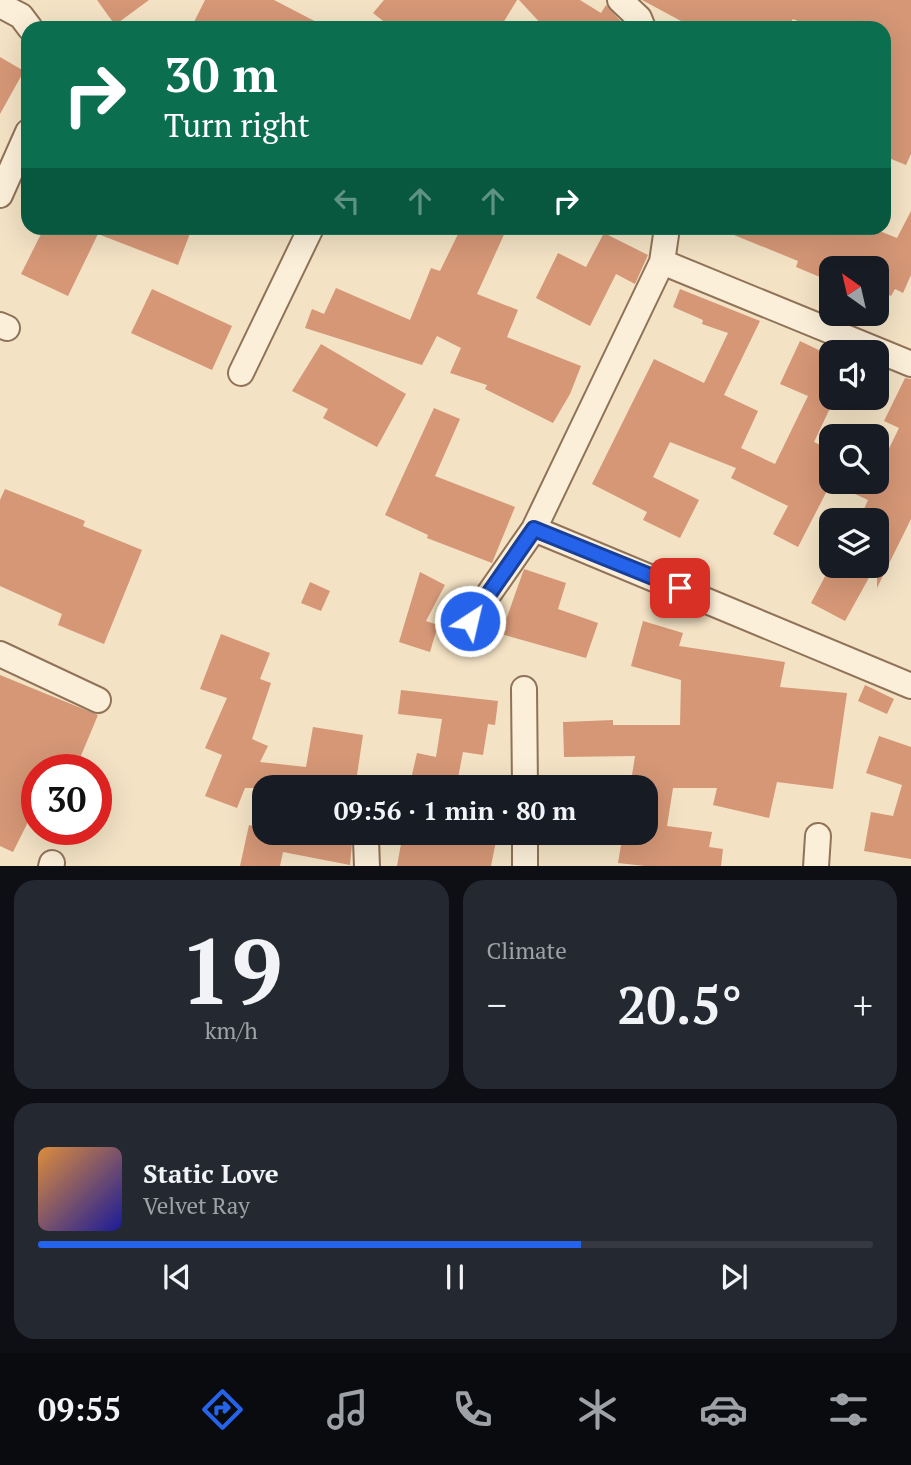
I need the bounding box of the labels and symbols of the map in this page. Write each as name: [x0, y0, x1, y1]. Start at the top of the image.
north arrow: [819, 256, 889, 326]
pin: [650, 558, 710, 618]
position arrow: [433, 584, 507, 658]
speed limit sign: 30: [21, 754, 112, 845]

